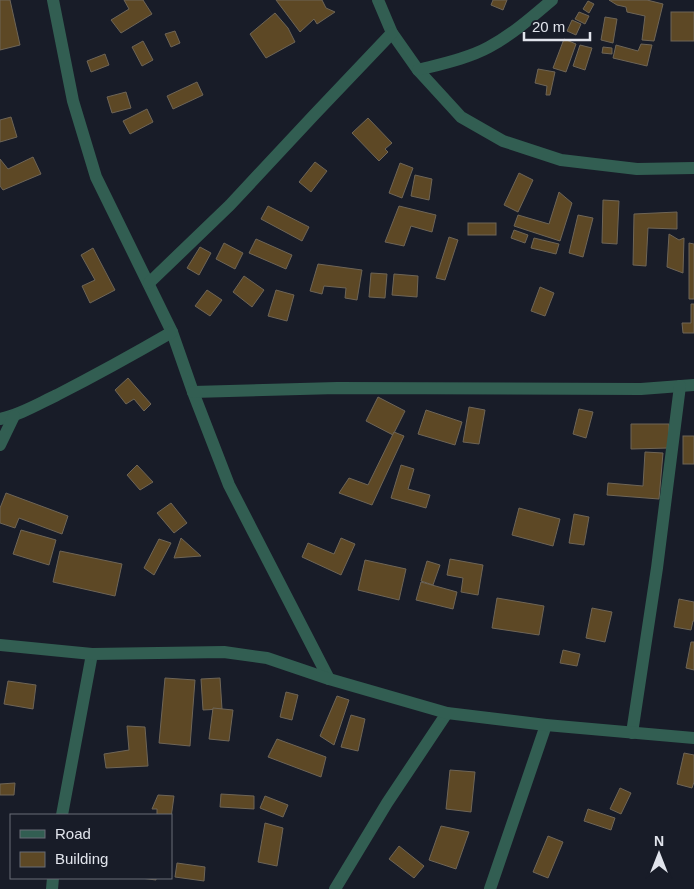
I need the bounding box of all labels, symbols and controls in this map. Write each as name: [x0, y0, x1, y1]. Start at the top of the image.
scale bar: [524, 10, 590, 42]
text: 20 m: [532, 18, 565, 35]
legend: [10, 814, 172, 879]
text: Road: [55, 825, 91, 842]
north arrow: [634, 829, 684, 879]
text: N: [654, 833, 664, 849]
text: Building: [55, 850, 108, 867]

